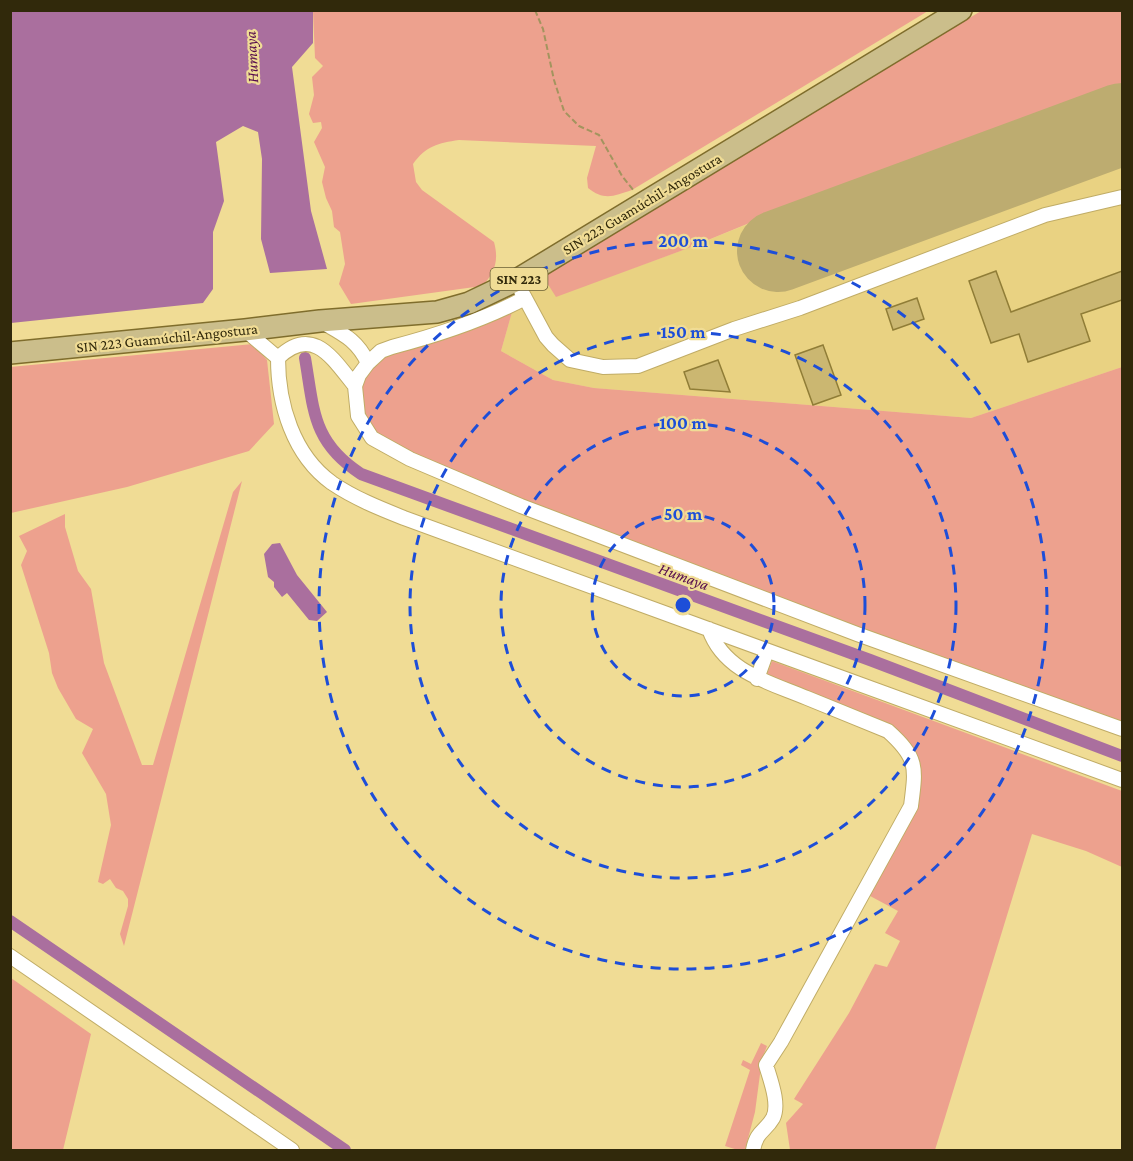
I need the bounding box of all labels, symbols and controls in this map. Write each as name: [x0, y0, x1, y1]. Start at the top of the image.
water label: Humaya: [242, 30, 262, 83]
street label: SIN 223 Guamúchil-Angostura: [560, 150, 725, 259]
text: 200 m: [658, 231, 709, 251]
road number: SIN 223: [490, 268, 548, 290]
street label: SIN 223 Guamúchil-Angostura: [76, 321, 259, 356]
text: 150 m: [660, 322, 706, 342]
text: 100 m: [659, 413, 707, 433]
text: 50 m: [664, 504, 703, 524]
water label: Humaya: [656, 560, 712, 594]
centre of rings: [673, 595, 693, 615]

